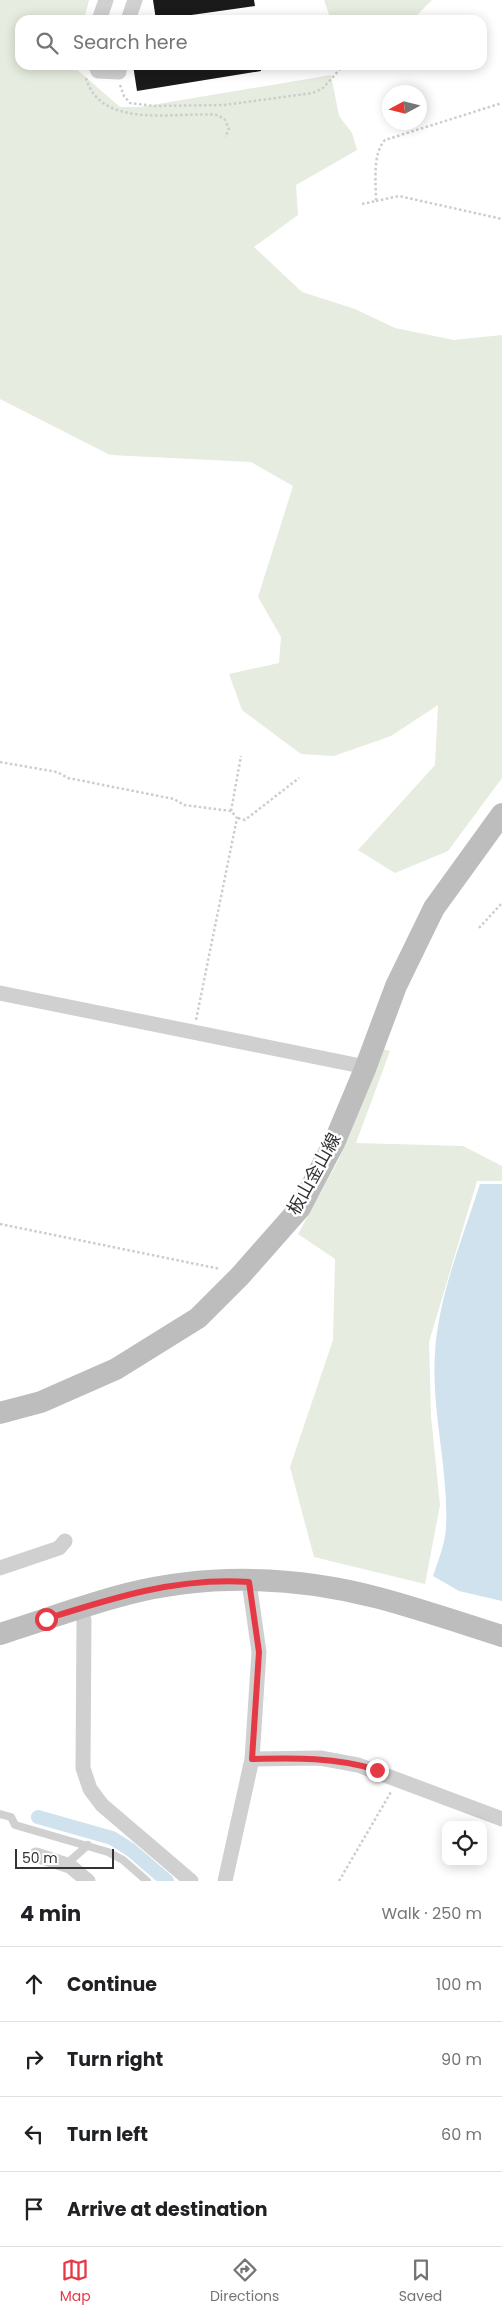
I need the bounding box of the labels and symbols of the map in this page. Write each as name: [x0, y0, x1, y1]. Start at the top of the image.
north arrow: [382, 85, 427, 130]
street label: 板山金山線: [281, 1128, 346, 1219]
route start: [35, 1608, 58, 1631]
route end: [366, 1759, 389, 1782]
scale bar: [15, 1846, 114, 1869]

